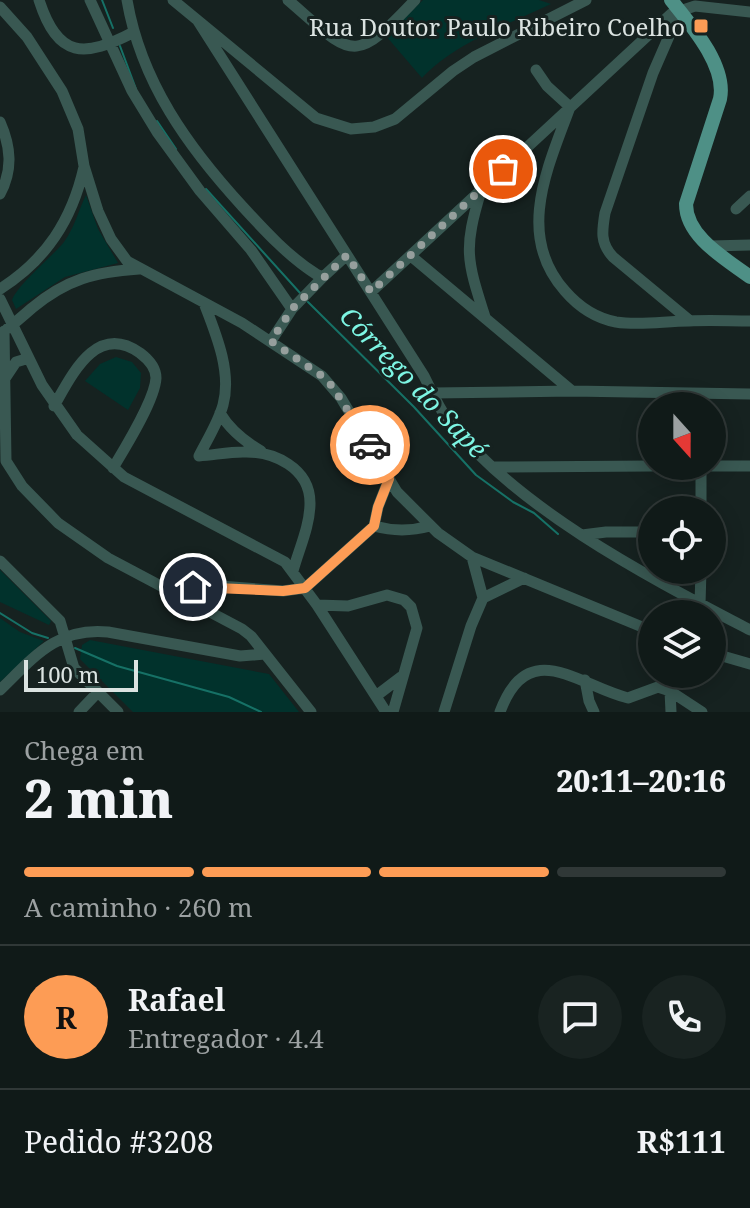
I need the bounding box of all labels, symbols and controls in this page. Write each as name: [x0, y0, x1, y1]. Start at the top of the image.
place label: Rua Doutor Paulo Ribeiro Coelho: [309, 10, 685, 43]
marker: Rua Doutor Paulo Ribeiro Coelho: [692, 17, 710, 35]
pin: [469, 135, 537, 203]
icon: bag: [481, 147, 525, 191]
water label: Córrego do Sapé: [332, 298, 496, 466]
north arrow: [638, 392, 726, 480]
map controls: [638, 392, 726, 688]
courier: [330, 405, 410, 485]
icon: car: [348, 423, 392, 467]
button: locate: [638, 496, 726, 584]
pin: [159, 553, 227, 621]
icon: home: [171, 565, 215, 609]
button: layers: [638, 600, 726, 688]
scale bar: [24, 656, 138, 692]
text: 100 m: [36, 659, 99, 689]
text: Chega em: [24, 732, 144, 768]
text: 20:11–20:16: [556, 760, 726, 801]
text: 2 min: [24, 762, 173, 833]
text: A caminho · 260 m: [24, 889, 253, 925]
button: chat: [538, 975, 622, 1059]
button: phone: [642, 975, 726, 1059]
text: Rafael: [128, 979, 225, 1020]
text: R: [55, 997, 77, 1038]
text: Entregador · 4.4: [128, 1020, 324, 1056]
text: Pedido #3208: [24, 1121, 214, 1162]
text: R$111: [637, 1121, 726, 1162]

